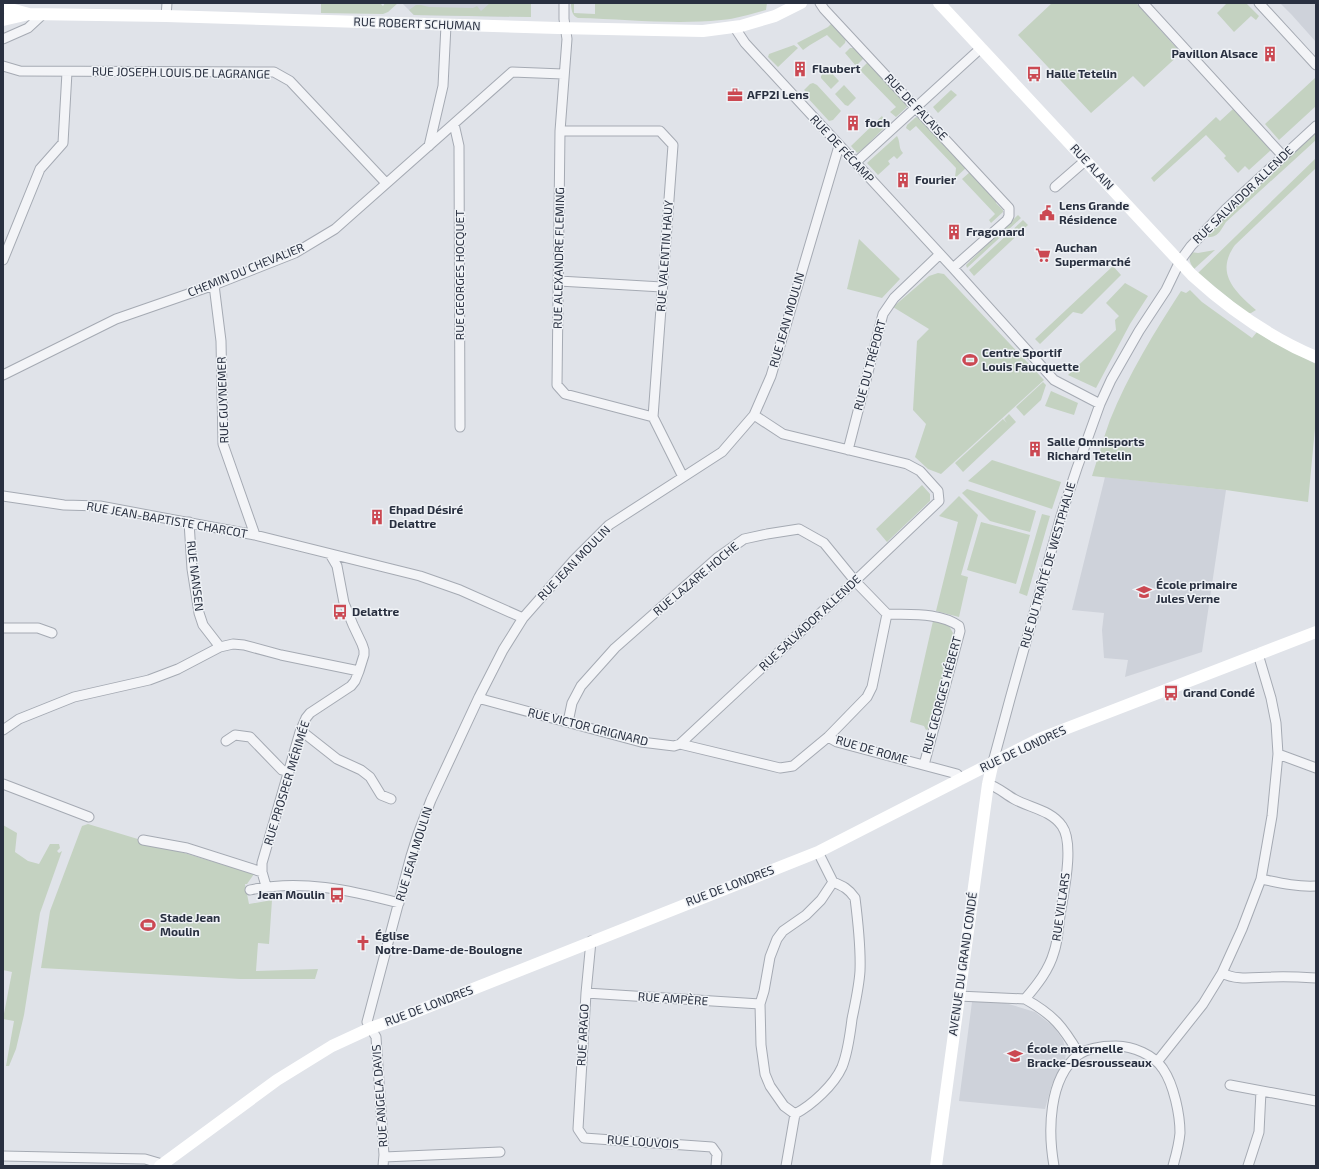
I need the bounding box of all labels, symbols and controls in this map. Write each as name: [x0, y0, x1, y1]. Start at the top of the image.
street label: RUE ROBERT SCHUMAN: [353, 14, 481, 32]
building icon: Pavillon Alsace: [1261, 45, 1279, 63]
place label: Pavillon Alsace: [1171, 46, 1258, 60]
building icon: Flaubert: [791, 60, 809, 78]
place label: Flaubert: [812, 61, 861, 75]
street label: RUE JOSEPH LOUIS DE LAGRANGE: [92, 63, 271, 81]
bus stop icon: Halle Tetelin: [1025, 65, 1043, 83]
place label: Halle Tetelin: [1046, 66, 1117, 80]
street label: RUE DE FALAISE: [882, 70, 951, 143]
office icon: AFP2I Lens: [726, 86, 744, 104]
place label: AFP2I Lens: [747, 87, 809, 101]
street label: RUE DE FÉCAMP: [808, 112, 878, 185]
building icon: foch: [844, 114, 862, 132]
place label: foch: [865, 115, 890, 129]
street label: RUE ALAIN: [1068, 141, 1117, 192]
street label: RUE SALVADOR ALLENDE: [1189, 143, 1296, 246]
building icon: Fourier: [894, 171, 912, 189]
place label: Fourier: [915, 172, 956, 186]
street label: RUE ALEXANDRE FLEMING: [550, 187, 566, 329]
place label: Lens Grande Résidence: [1059, 198, 1129, 226]
street label: RUE VALENTIN HAUY: [653, 200, 675, 312]
public building icon: Lens Grande Résidence: [1038, 204, 1056, 222]
street label: RUE GEORGES HOCQUET: [452, 210, 467, 340]
building icon: Fragonard: [945, 223, 963, 241]
place label: Fragonard: [966, 224, 1025, 238]
street label: CHEMIN DU CHEVALIER: [185, 239, 306, 299]
place label: Auchan Supermarché: [1055, 240, 1131, 268]
supermarket icon: Auchan Supermarché: [1034, 246, 1052, 264]
street label: RUE JEAN MOULIN: [766, 271, 806, 369]
street label: RUE DU TRÉPORT: [850, 318, 888, 412]
place label: Centre Sportif Louis Faucquette: [982, 345, 1079, 373]
sports icon: Centre Sportif Louis Faucquette: [961, 351, 979, 369]
street label: RUE GUYNEMER: [213, 356, 231, 444]
place label: Salle Omnisports Richard Tetelin: [1047, 434, 1145, 462]
building icon: Salle Omnisports Richard Tetelin: [1026, 440, 1044, 458]
street label: RUE DU TRAÎTÉ DE WESTPHALIE: [1017, 480, 1078, 649]
street label: RUE JEAN-BAPTISTE CHARCOT: [86, 498, 249, 540]
place label: Ehpad Désiré Delattre: [389, 502, 464, 530]
building icon: Ehpad Désiré Delattre: [368, 508, 386, 526]
street label: RUE JEAN MOULIN: [534, 522, 612, 603]
street label: RUE LAZARE HOCHE: [650, 538, 741, 618]
street label: RUE NANSEN: [185, 540, 207, 612]
street label: RUE SALVADOR ALLENDE: [756, 571, 863, 673]
place label: École primaire Jules Verne: [1156, 577, 1238, 605]
school or university icon: École primaire Jules Verne: [1135, 583, 1153, 601]
bus stop icon: Delattre: [331, 603, 349, 621]
place label: Delattre: [352, 604, 400, 618]
street label: RUE GEORGES HÉBERT: [919, 634, 963, 755]
bus stop icon: Grand Condé: [1162, 684, 1180, 702]
place label: Grand Condé: [1183, 685, 1255, 699]
street label: RUE VICTOR GRIGNARD: [527, 704, 650, 748]
street label: RUE PROSPER MÉRIMÉE: [260, 718, 312, 847]
street label: RUE DE LONDRES: [977, 722, 1068, 774]
street label: RUE DE ROME: [834, 732, 910, 766]
street label: RUE JEAN MOULIN: [392, 805, 434, 903]
street label: RUE DE LONDRES: [684, 862, 776, 908]
street label: RUE VILLARS: [1048, 872, 1072, 942]
bus stop icon: Jean Moulin: [328, 886, 346, 904]
place label: Jean Moulin: [257, 887, 325, 901]
street label: AVENUE DU GRAND CONDÉ: [945, 891, 979, 1037]
place label: Stade Jean Moulin: [160, 910, 220, 938]
sports icon: Stade Jean Moulin: [139, 916, 157, 934]
place label: Église Notre-Dame-de-Boulogne: [375, 928, 523, 956]
church icon: Église Notre-Dame-de-Boulogne: [354, 934, 372, 952]
street label: RUE DE LONDRES: [383, 982, 475, 1028]
street label: RUE AMPÈRE: [637, 989, 709, 1007]
street label: RUE ARAGO: [573, 1003, 591, 1066]
place label: École maternelle Bracke-Desrousseaux: [1027, 1041, 1152, 1069]
street label: RUE ANGELA DAVIS: [368, 1044, 390, 1148]
school or university icon: École maternelle Bracke-Desrousseaux: [1006, 1047, 1024, 1065]
street label: RUE LOUVOIS: [607, 1132, 680, 1151]

